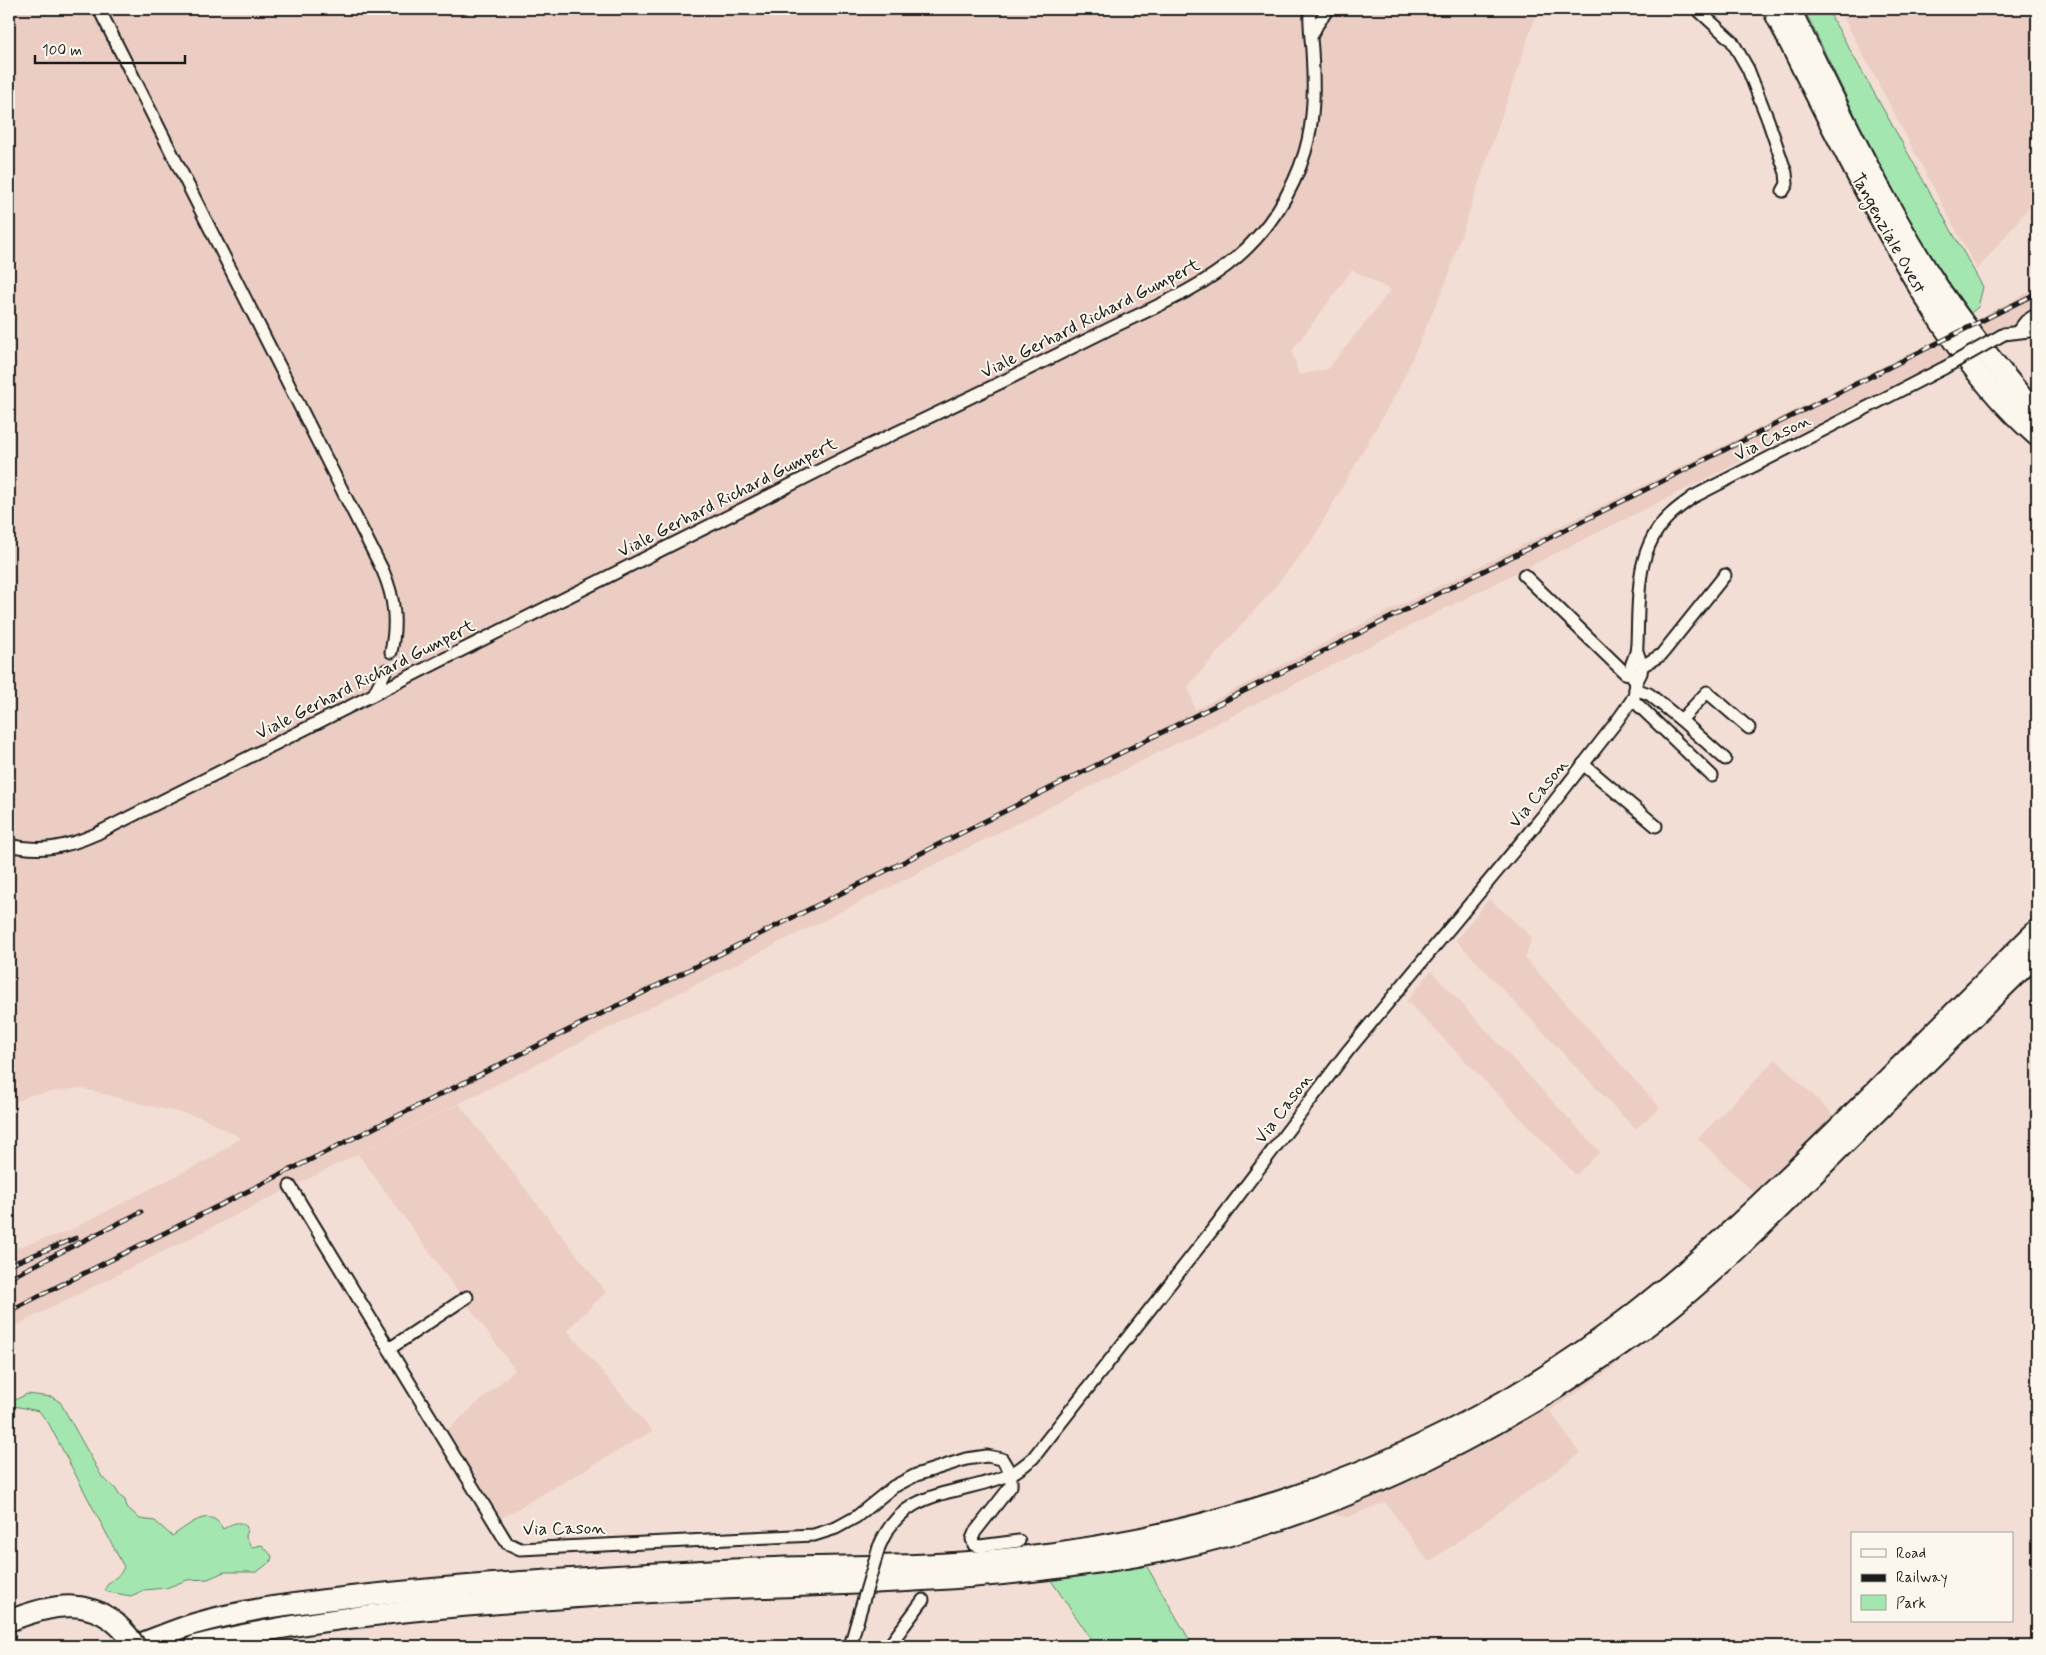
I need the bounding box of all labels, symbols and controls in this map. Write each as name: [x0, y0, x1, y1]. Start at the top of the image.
scale bar: [35, 32, 185, 64]
text: 100 m: [42, 41, 82, 61]
street label: Tangenziale Ovest: [1844, 169, 1931, 299]
street label: Viale Gerhard Richard Gumpert: [977, 253, 1204, 385]
street label: Via Cason: [1730, 408, 1815, 467]
street label: Viale Gerhard Richard Gumpert: [614, 432, 841, 564]
street label: Viale Gerhard Richard Gumpert: [252, 614, 479, 746]
street label: Via Cason: [1503, 754, 1574, 833]
street label: Via Cason: [1249, 1068, 1318, 1149]
street label: Via Cason: [522, 1516, 606, 1542]
legend: [1851, 1532, 2014, 1622]
text: Road: [1896, 1544, 1926, 1564]
text: Railway: [1896, 1568, 1948, 1588]
text: Park: [1896, 1594, 1926, 1614]

